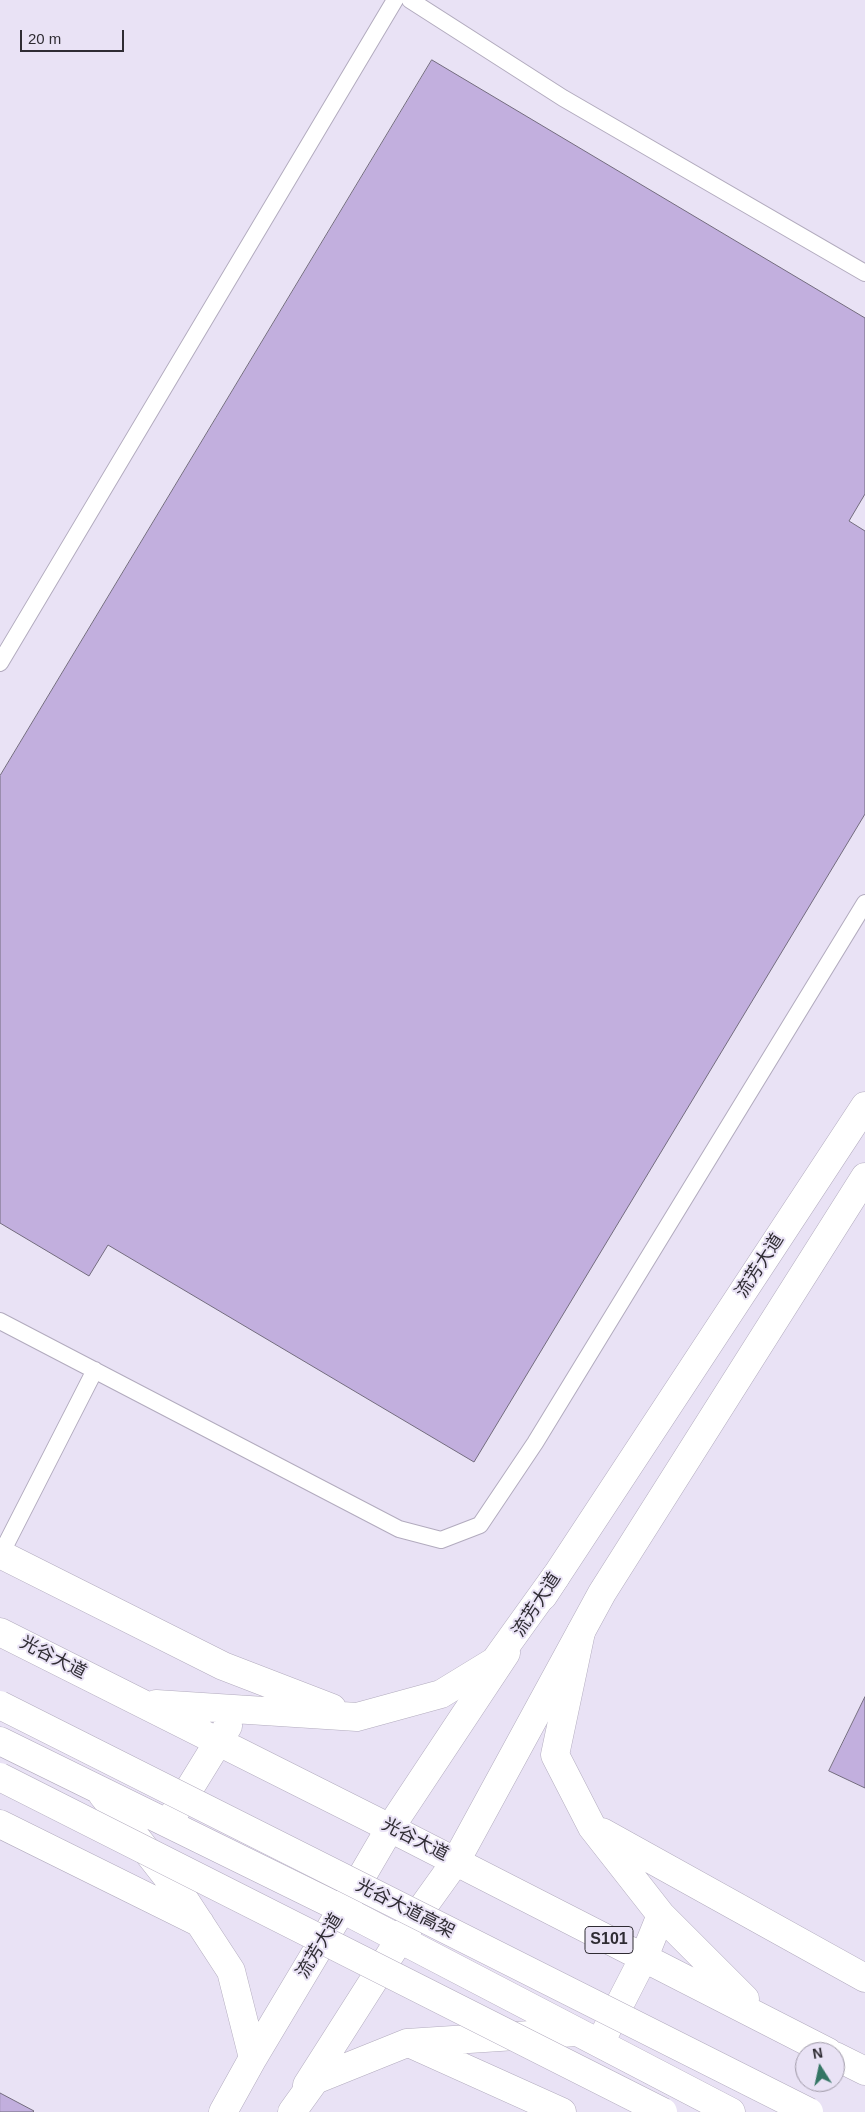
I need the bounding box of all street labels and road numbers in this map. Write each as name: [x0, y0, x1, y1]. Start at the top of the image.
street label: 流芳大道: [731, 1230, 789, 1302]
street label: 流芳大道: [508, 1569, 566, 1641]
street label: 光谷大道: [16, 1632, 90, 1684]
street label: 光谷大道: [378, 1814, 452, 1866]
street label: 光谷大道高架: [352, 1875, 458, 1943]
street label: 流芳大道: [292, 1910, 348, 1982]
road number: S101: [585, 1926, 633, 1954]

